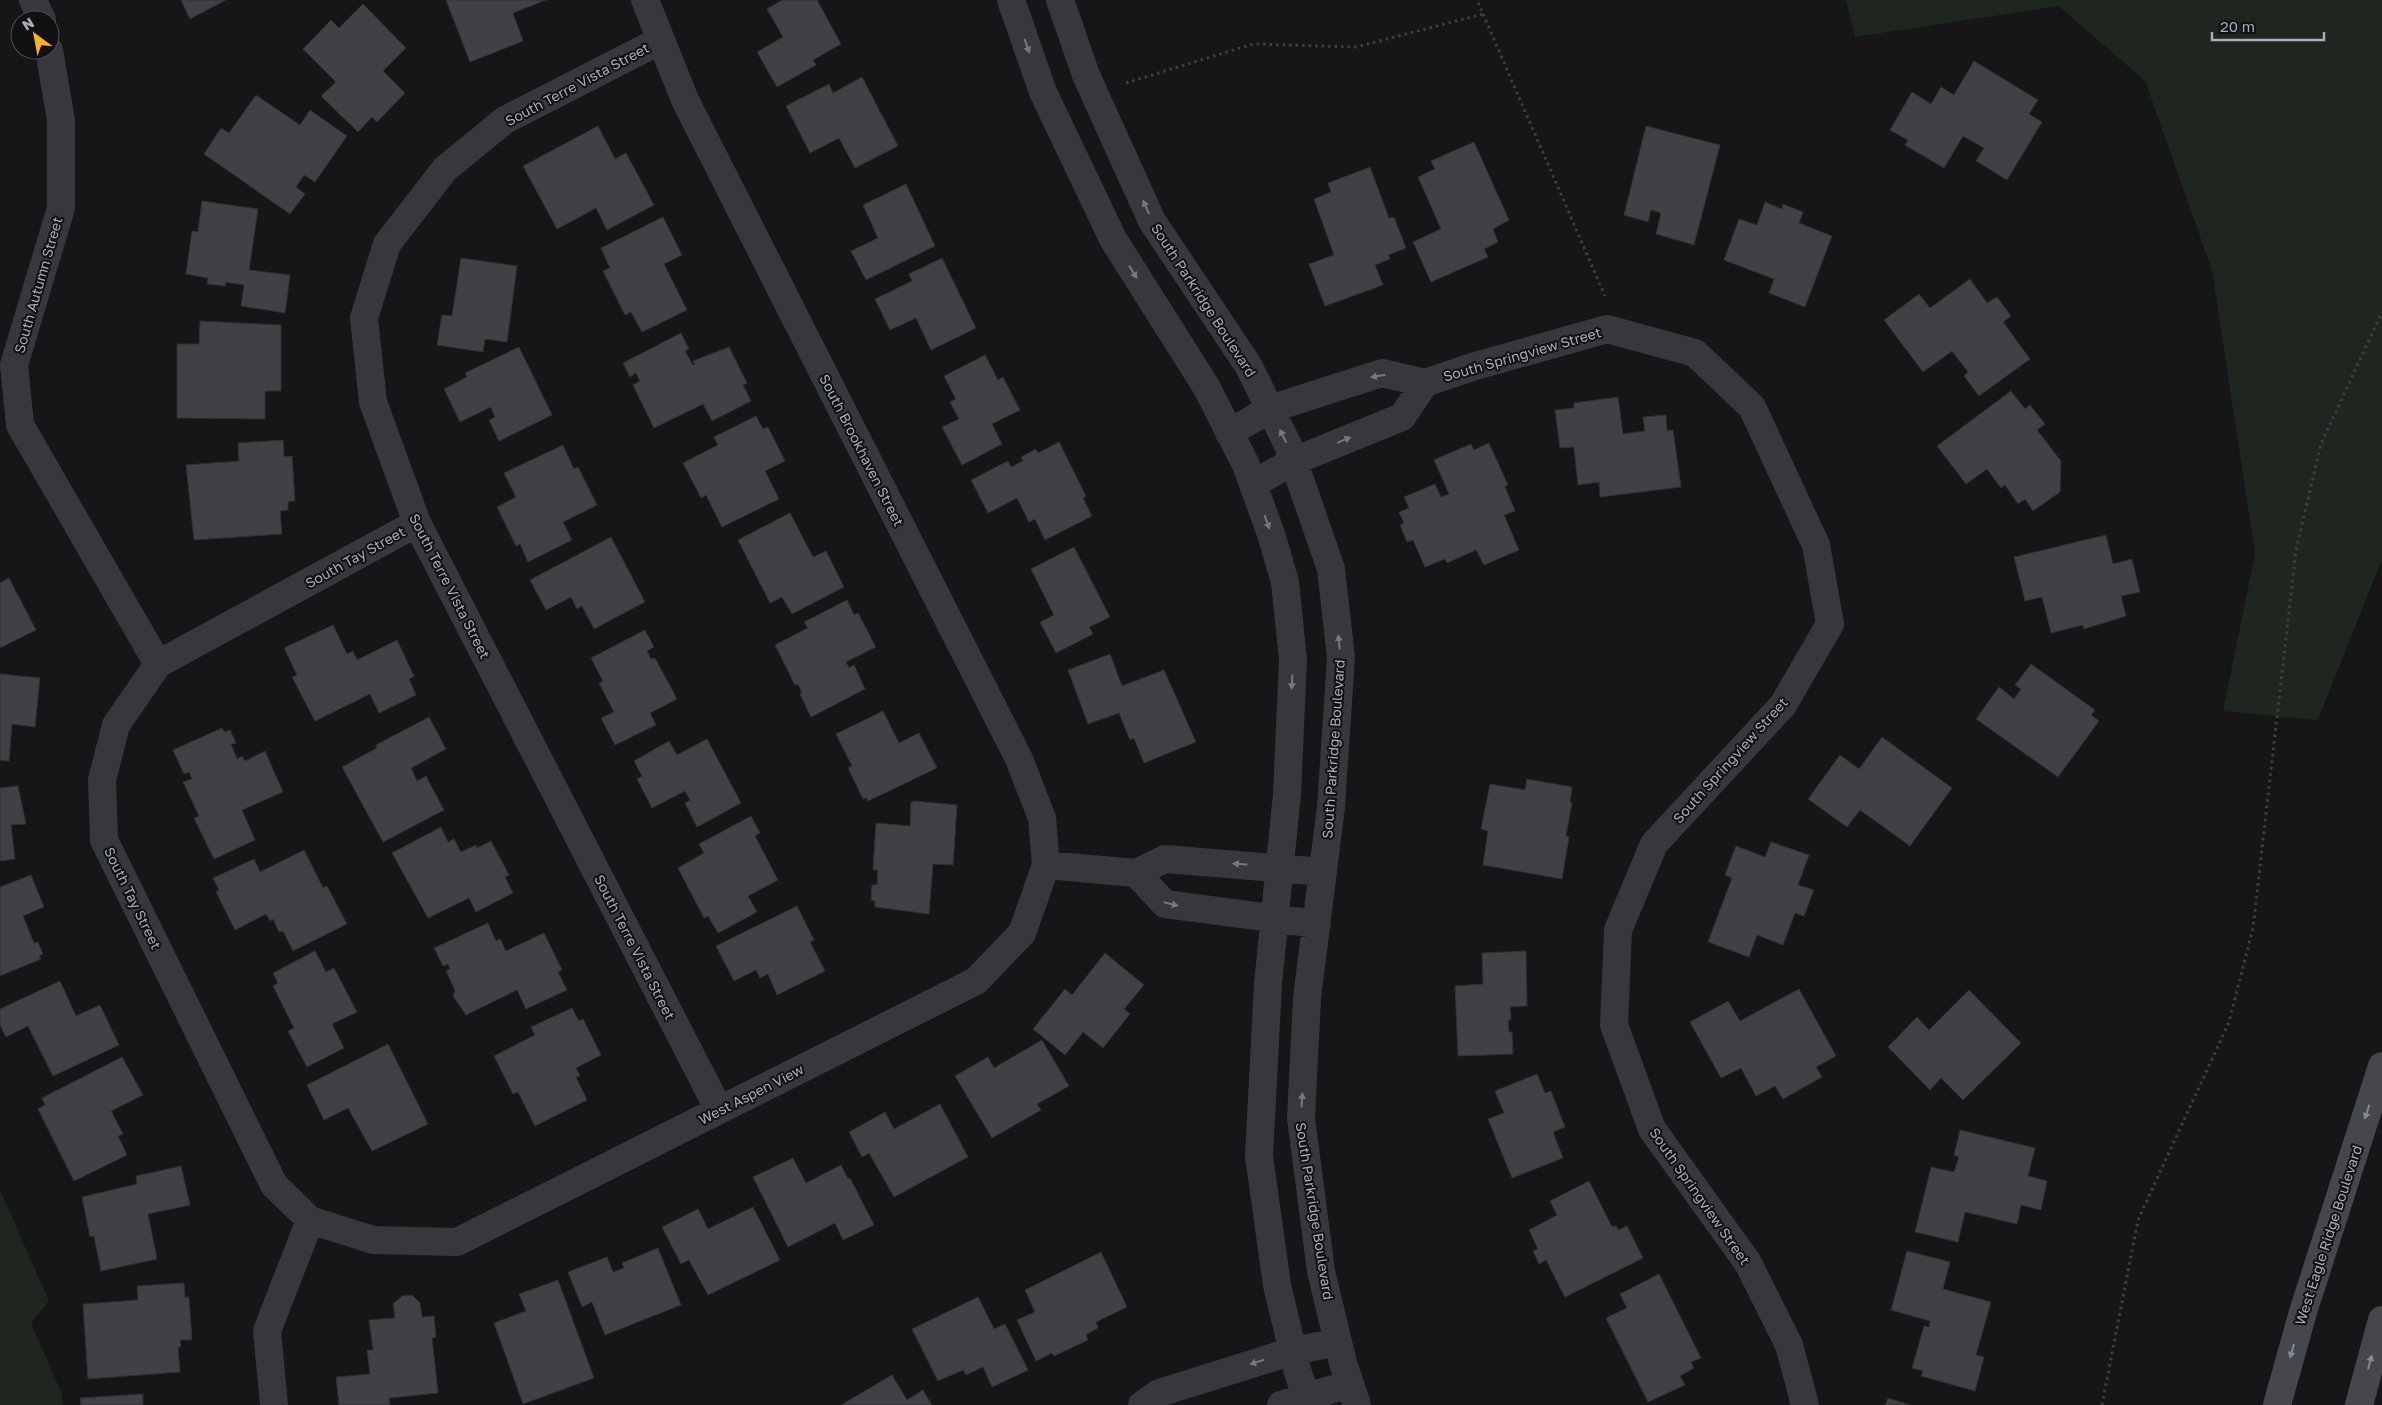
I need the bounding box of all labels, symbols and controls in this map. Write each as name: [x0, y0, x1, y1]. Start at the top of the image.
north arrow: [10, 10, 60, 60]
scale bar: [2212, 10, 2324, 42]
text: N: [19, 14, 37, 34]
text: 20 m: [2220, 17, 2255, 35]
street label: South Terre Vista Street: [502, 39, 652, 129]
one-way arrow: [1023, 39, 1031, 54]
one-way arrow: [1141, 200, 1149, 214]
street label: South Autumn Street: [10, 215, 66, 355]
street label: South Parkridge Boulevard: [1148, 220, 1260, 380]
one-way arrow: [1129, 265, 1138, 278]
street label: South Springview Street: [1441, 323, 1603, 385]
street label: South Brookhaven Street: [816, 371, 908, 529]
one-way arrow: [1370, 372, 1386, 380]
one-way arrow: [1279, 428, 1288, 443]
one-way arrow: [1337, 436, 1352, 444]
street label: South Terre Vista Street: [406, 511, 494, 661]
one-way arrow: [1263, 515, 1271, 530]
street label: South Tay Street: [302, 523, 408, 591]
one-way arrow: [1335, 634, 1343, 650]
street label: South Parkridge Boulevard: [1318, 659, 1348, 839]
one-way arrow: [1288, 674, 1296, 690]
street label: South Springview Street: [1669, 694, 1791, 826]
street label: South Tay Street: [101, 844, 165, 952]
one-way arrow: [1232, 860, 1248, 868]
street label: South Terre Vista Street: [591, 872, 679, 1022]
one-way arrow: [1163, 900, 1179, 908]
street label: West Aspen View: [696, 1060, 806, 1128]
one-way arrow: [1298, 1092, 1306, 1108]
one-way arrow: [2363, 1105, 2370, 1120]
street label: South Parkridge Boulevard: [1293, 1121, 1337, 1301]
street label: South Springview Street: [1646, 1124, 1754, 1268]
street label: West Eagle Ridge Boulevard: [2291, 1143, 2365, 1327]
one-way arrow: [2288, 1343, 2296, 1358]
one-way arrow: [2367, 1355, 2375, 1370]
one-way arrow: [1249, 1359, 1264, 1366]

